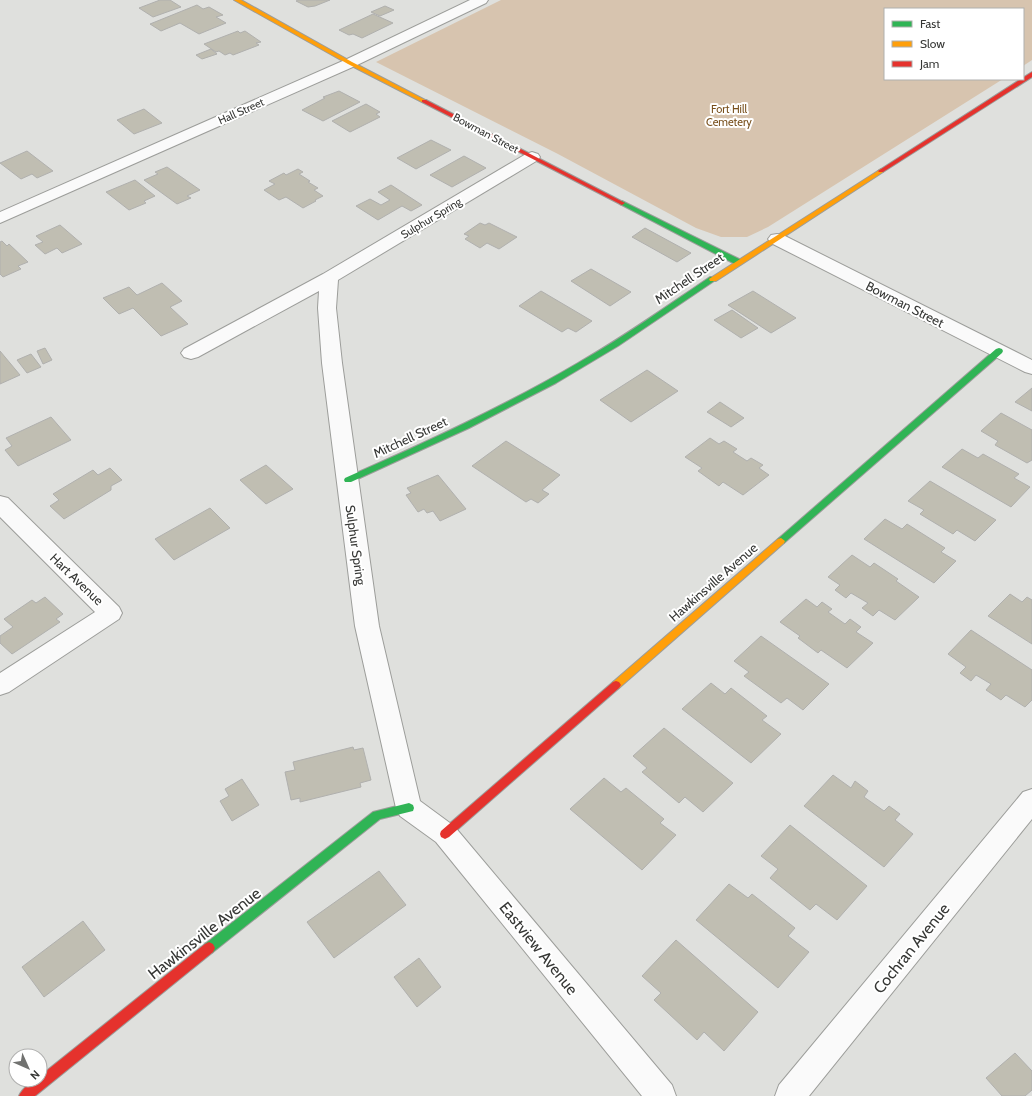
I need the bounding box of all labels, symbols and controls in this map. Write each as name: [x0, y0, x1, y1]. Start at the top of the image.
legend: [884, 8, 1024, 80]
text: Fast: [920, 16, 940, 31]
text: Slow: [920, 36, 945, 51]
text: Jam: [919, 56, 939, 71]
street label: Hall Street: [216, 95, 266, 127]
park label: Fort Hill Cemetery: [706, 102, 752, 129]
street label: Bowman Street: [451, 110, 521, 156]
street label: Sulphur Spring: [398, 194, 464, 242]
street label: Mitchell Street: [652, 249, 727, 307]
street label: Bowman Street: [863, 277, 947, 331]
street label: Mitchell Street: [371, 413, 450, 461]
street label: Sulphur Spring: [342, 504, 370, 587]
street label: Hawkinsville Avenue: [666, 539, 761, 625]
street label: Hart Avenue: [47, 550, 107, 609]
street label: Hawkinsville Avenue: [144, 884, 264, 983]
street label: Eastview Avenue: [495, 898, 582, 999]
street label: Cochran Avenue: [869, 899, 953, 997]
north arrow: [8, 1048, 48, 1088]
text: N: [27, 1067, 43, 1083]

